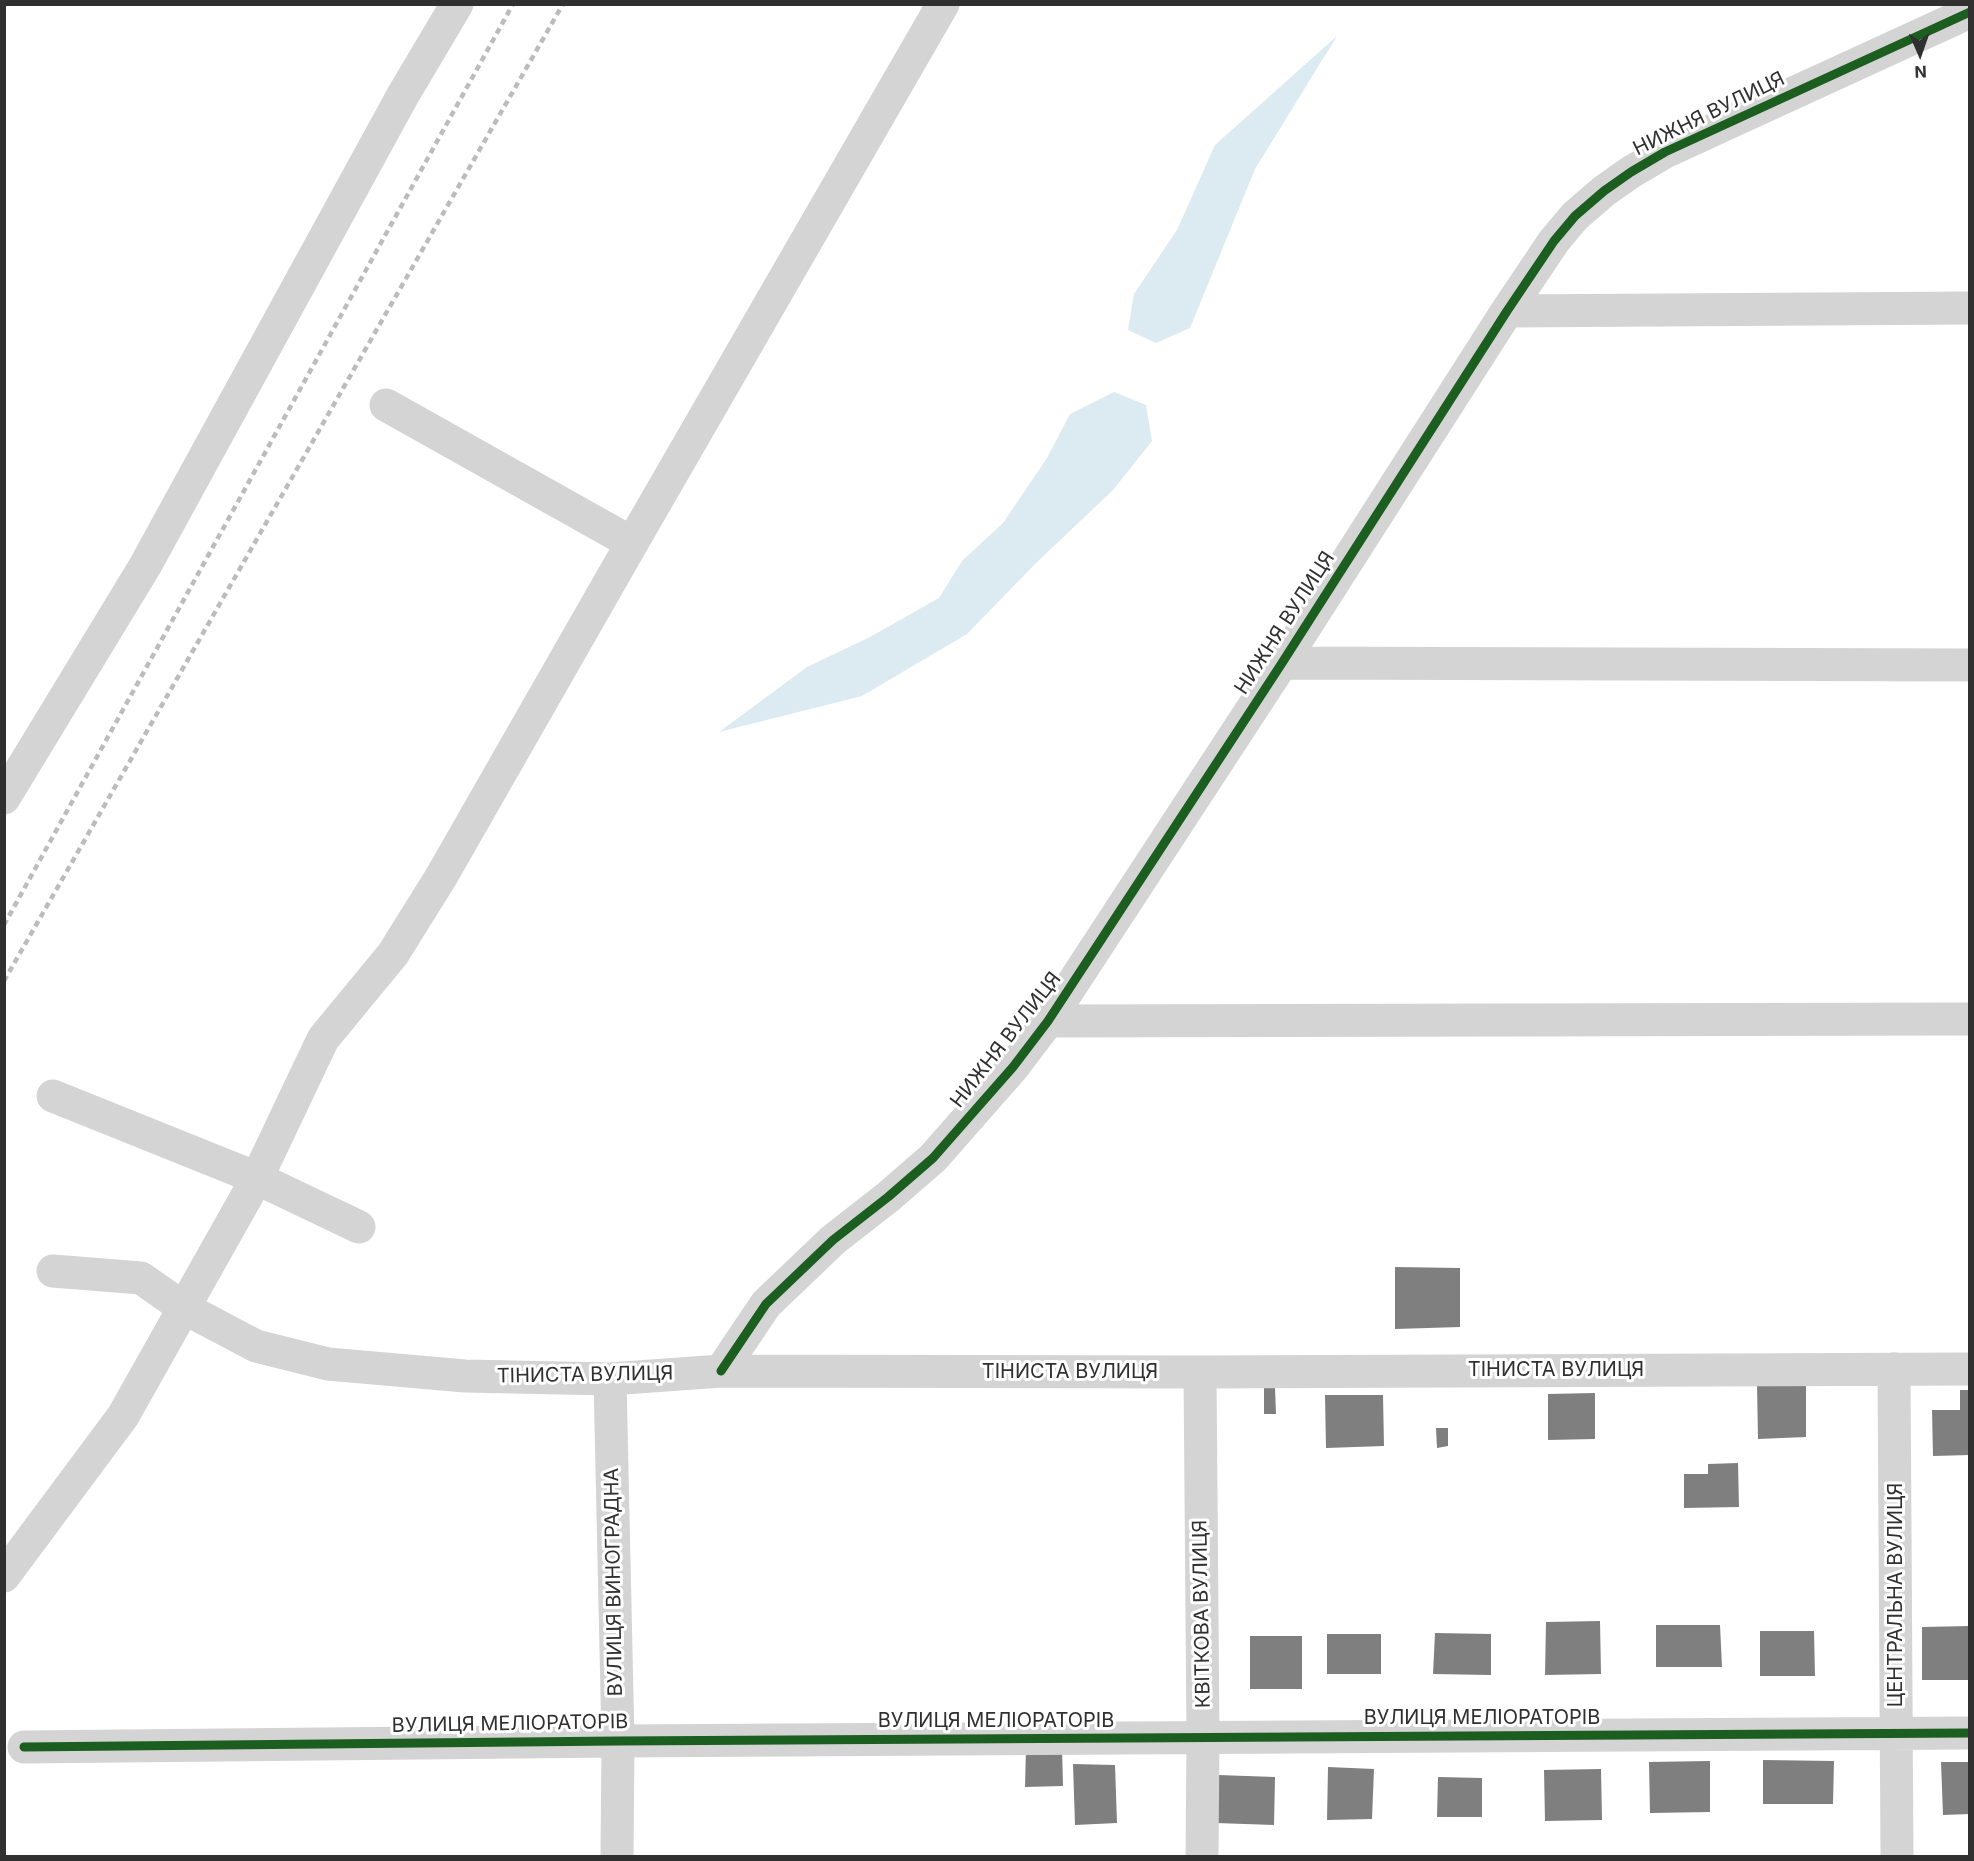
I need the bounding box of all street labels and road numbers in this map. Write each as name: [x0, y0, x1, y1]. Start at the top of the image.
street label: НИЖНЯ ВУЛИЦЯ: [1629, 67, 1789, 161]
street label: НИЖНЯ ВУЛИЦЯ: [1230, 547, 1340, 699]
street label: НИЖНЯ ВУЛИЦЯ: [946, 967, 1066, 1113]
street label: ТІНИСТА ВУЛИЦЯ: [1468, 1358, 1644, 1382]
street label: ТІНИСТА ВУЛИЦЯ: [982, 1360, 1158, 1384]
street label: ТІНИСТА ВУЛИЦЯ: [497, 1361, 673, 1389]
street label: ВУЛИЦЯ ВИНОГРАДНА: [600, 1467, 628, 1697]
street label: ЦЕНТРАЛЬНА ВУЛИЦЯ: [1884, 1483, 1908, 1707]
street label: КВІТКОВА ВУЛИЦЯ: [1188, 1520, 1216, 1708]
street label: ВУЛИЦЯ МЕЛІОРАТОРІВ: [1364, 1706, 1600, 1730]
street label: ВУЛИЦЯ МЕЛІОРАТОРІВ: [878, 1709, 1114, 1733]
street label: ВУЛИЦЯ МЕЛІОРАТОРІВ: [392, 1710, 628, 1738]

